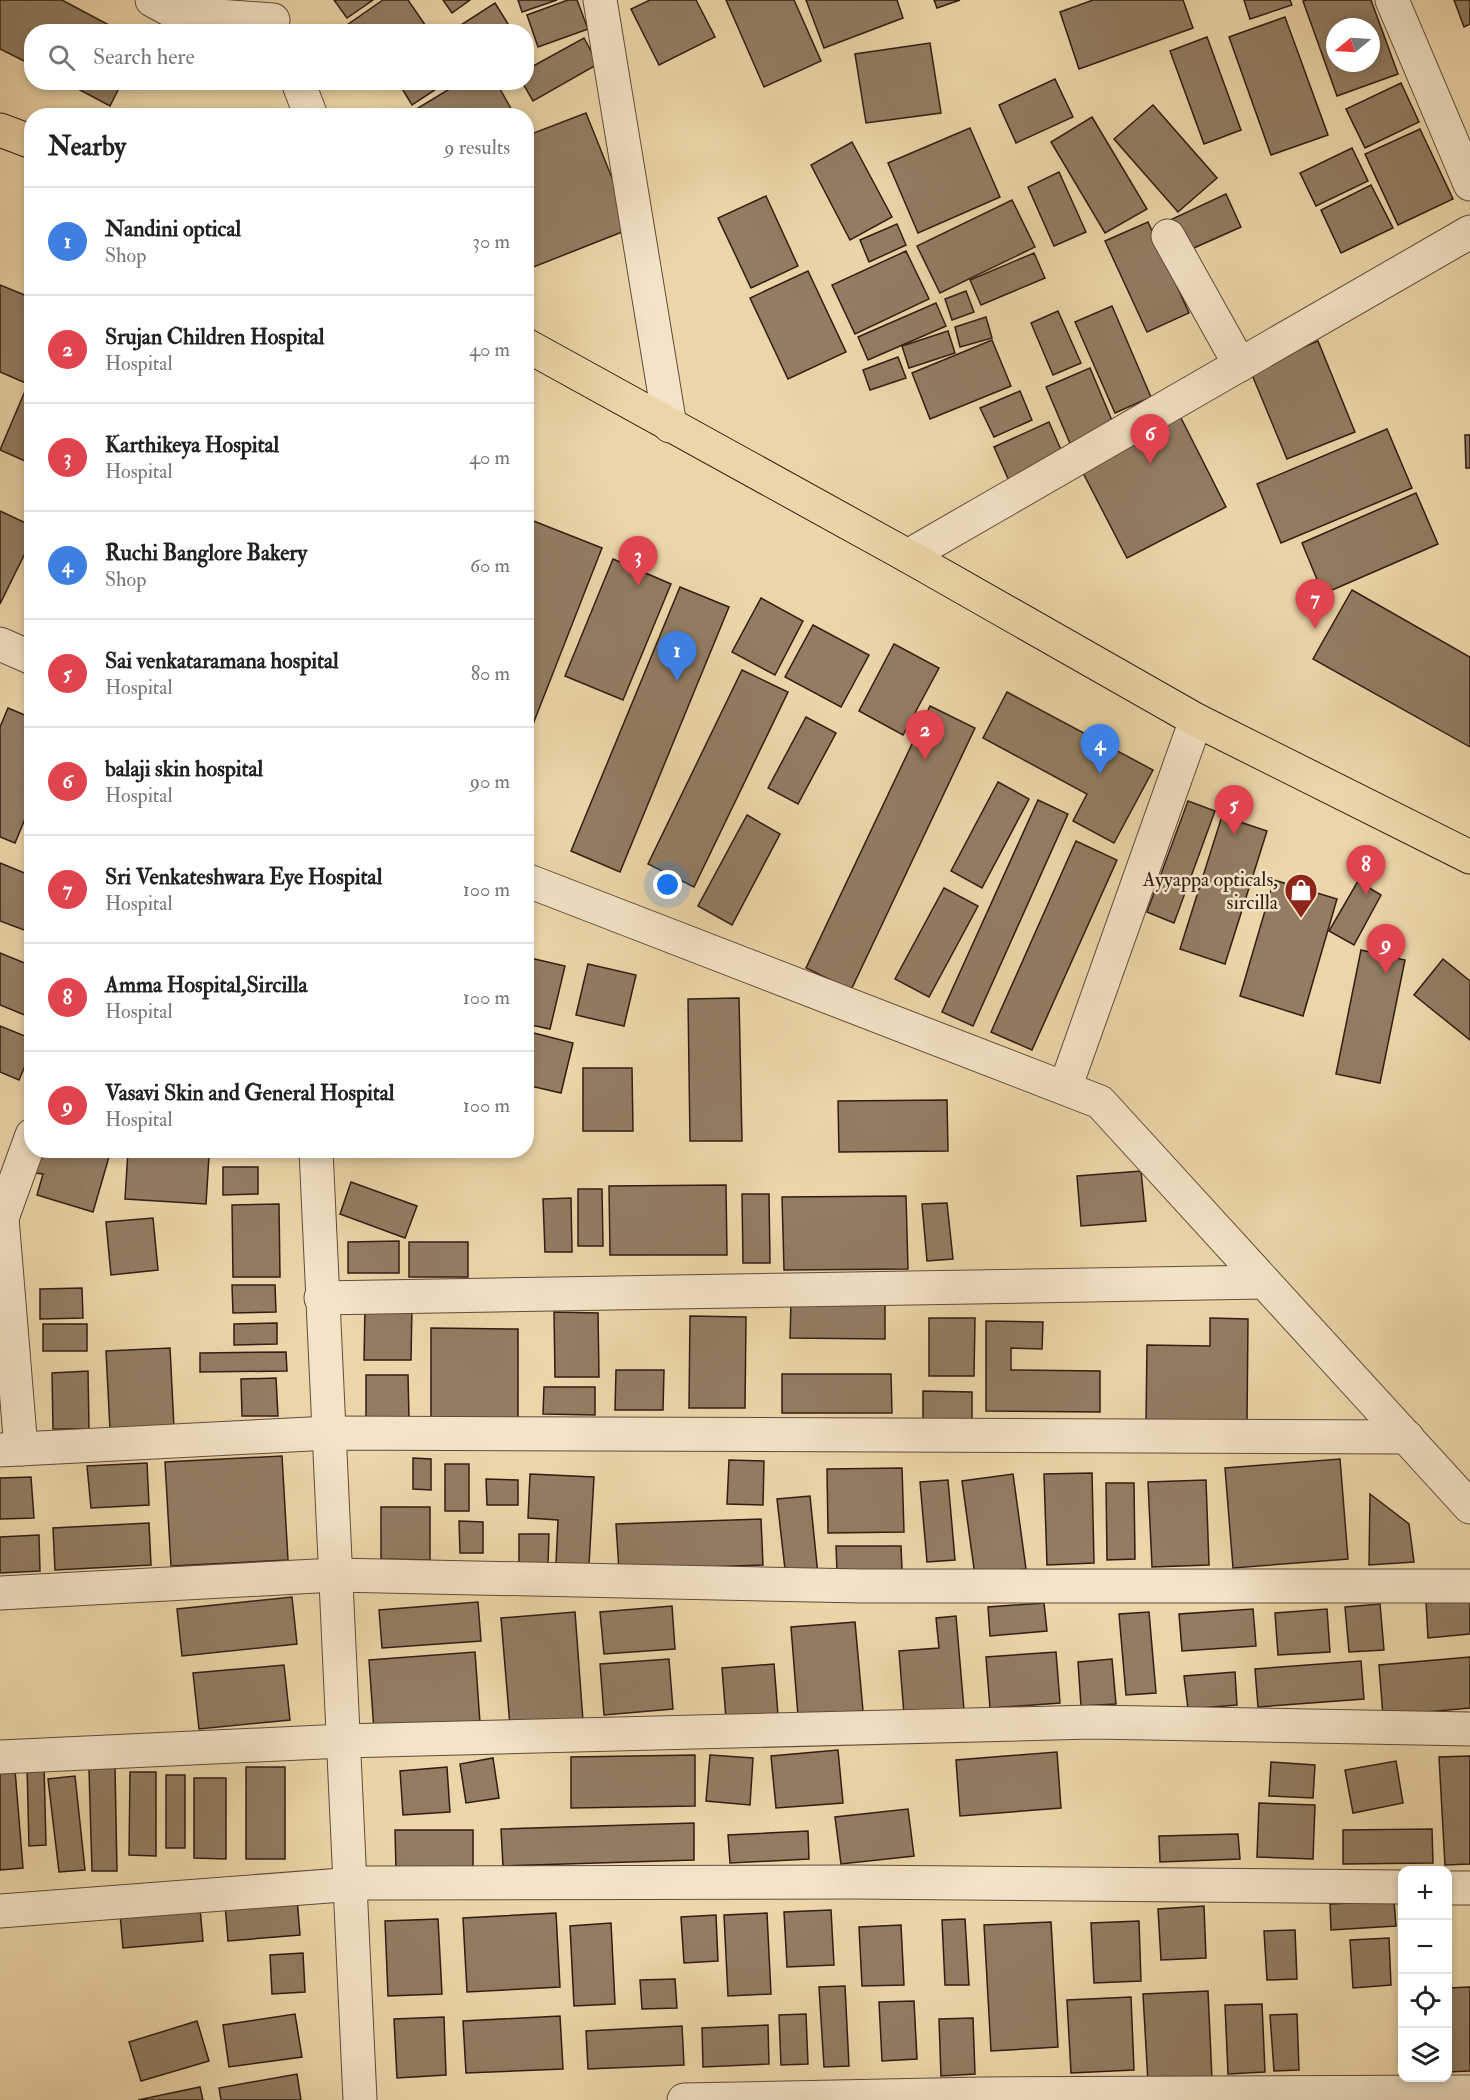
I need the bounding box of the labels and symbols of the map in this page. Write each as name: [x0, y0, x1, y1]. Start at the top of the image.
north arrow: [1326, 18, 1380, 72]
pin: 6: [1130, 414, 1170, 464]
pin: 3: [618, 536, 658, 586]
pin: 7: [1296, 580, 1334, 629]
pin: 1: [658, 632, 696, 681]
pin: 2: [906, 710, 944, 760]
pin: 4: [1080, 724, 1120, 774]
pin: 5: [1214, 786, 1254, 835]
pin: 8: [1346, 846, 1386, 895]
place label: Ayyappa opticals, sircilla: [1142, 867, 1279, 915]
your location: [653, 870, 682, 899]
shop icon: Ayyappa opticals, sircilla: [1283, 872, 1319, 919]
pin: 9: [1366, 924, 1406, 974]

